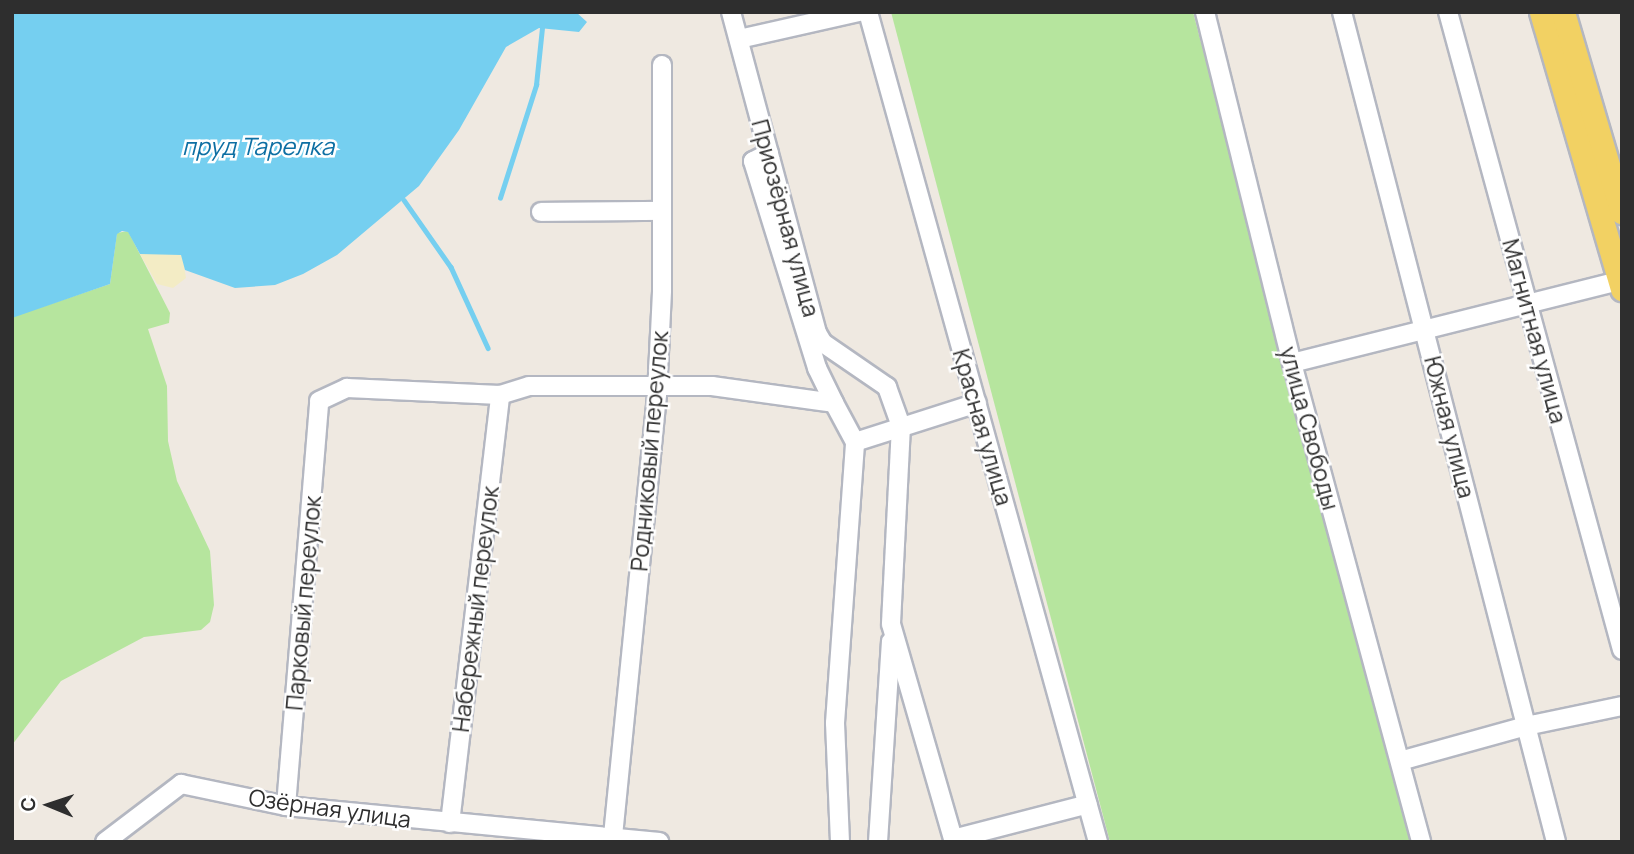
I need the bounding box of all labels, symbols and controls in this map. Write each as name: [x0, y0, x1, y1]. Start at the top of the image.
street label: Приозёрная улица: [746, 116, 826, 320]
water label: пруд Тарелка: [182, 132, 334, 160]
street label: Магнитная улица: [1497, 236, 1573, 426]
street label: Родниковый переулок: [625, 330, 673, 572]
street label: улица Свободы: [1275, 343, 1345, 513]
street label: Красная улица: [947, 346, 1019, 508]
street label: Южная улица: [1419, 353, 1481, 501]
street label: Набережный переулок: [446, 484, 504, 734]
street label: Парковый переулок: [280, 494, 326, 712]
north arrow: [14, 770, 84, 840]
street label: Озёрная улица: [247, 783, 413, 833]
text: С: [15, 797, 41, 812]

